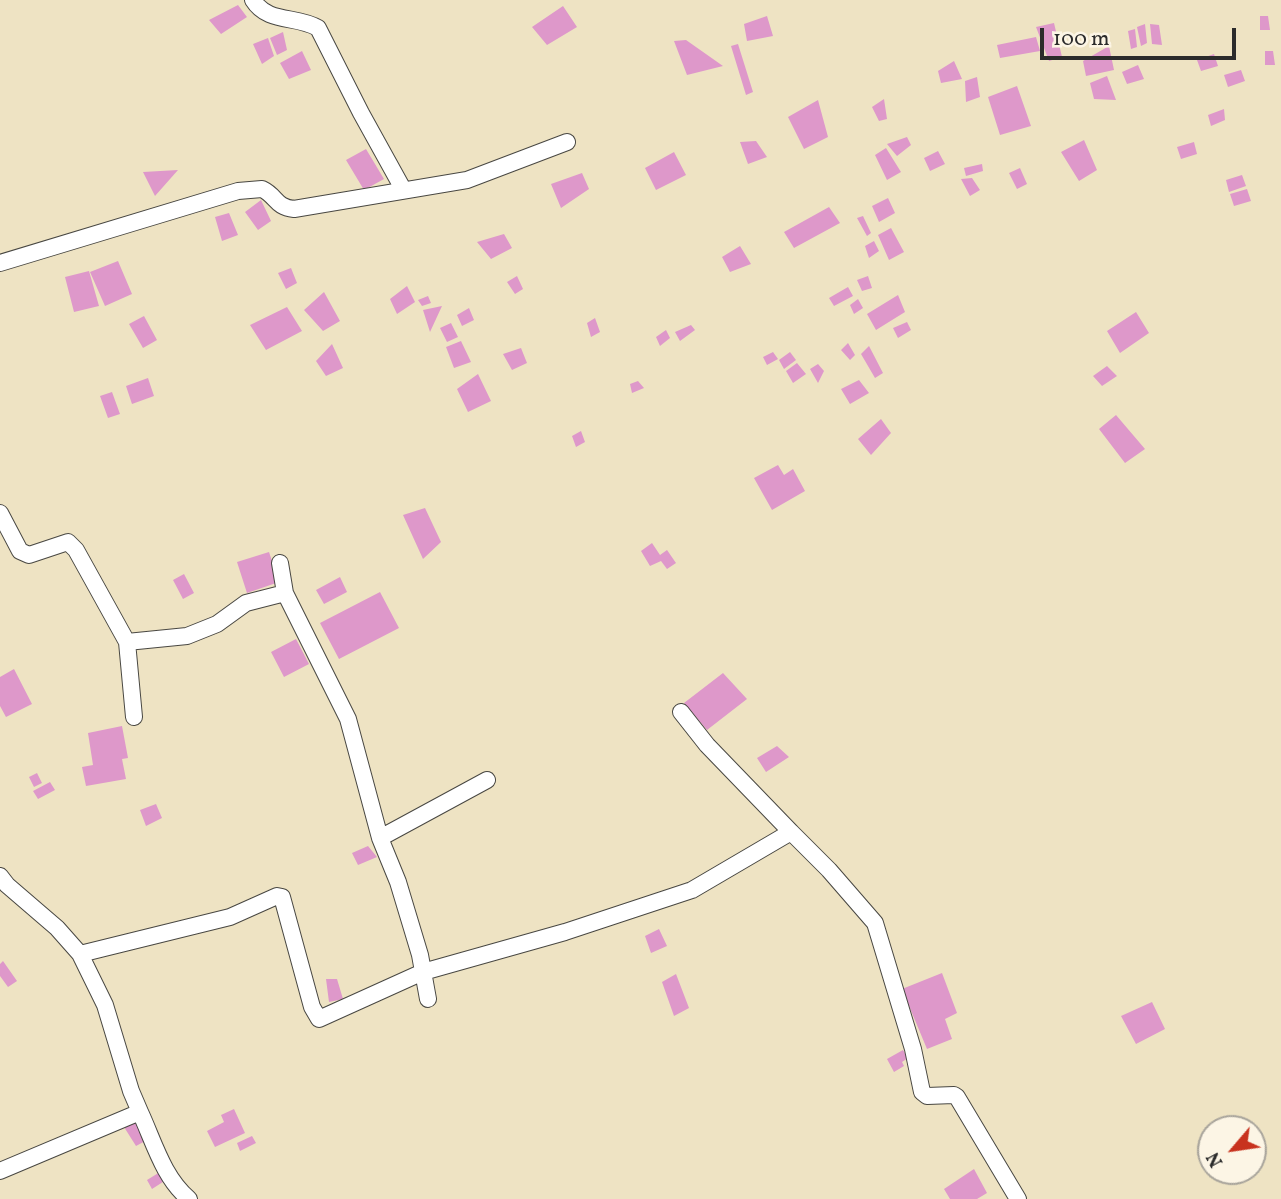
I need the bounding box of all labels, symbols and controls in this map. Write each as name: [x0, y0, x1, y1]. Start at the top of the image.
scale bar: [1043, 14, 1239, 58]
text: 100 m: [1053, 25, 1110, 54]
north arrow: [1197, 1115, 1267, 1185]
text: N: [1201, 1147, 1230, 1172]

